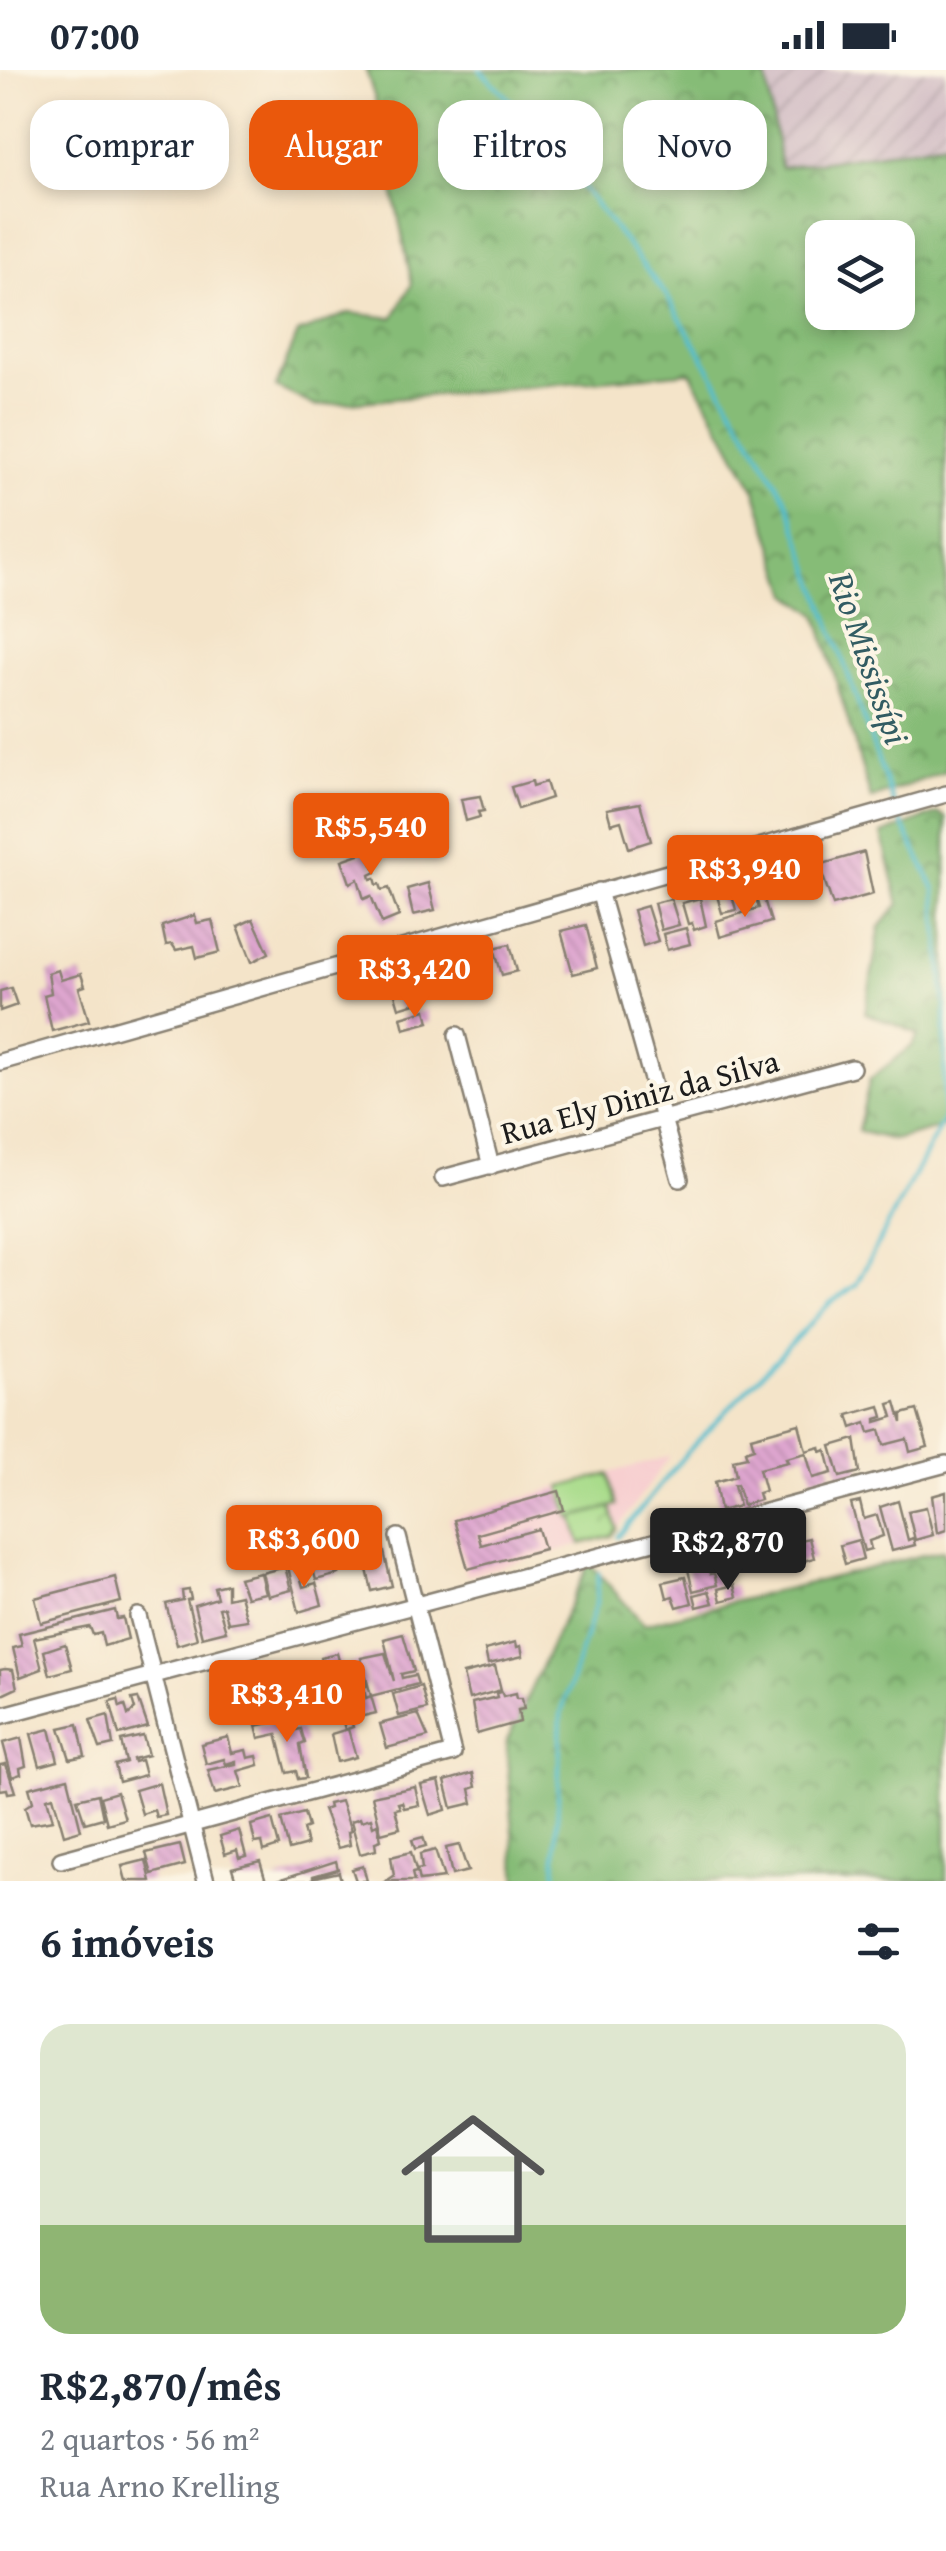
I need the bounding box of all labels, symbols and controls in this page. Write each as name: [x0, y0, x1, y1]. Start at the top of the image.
text: 07:00: [50, 7, 140, 63]
chip: Comprar: [30, 100, 229, 190]
chip: Alugar: [249, 100, 418, 190]
chip: Filtros: [438, 100, 603, 190]
chip: Novo: [623, 100, 767, 190]
map controls: [805, 220, 915, 330]
button: layers: [805, 220, 915, 330]
water label: Rio Mississípi: [816, 564, 923, 751]
pin: R$5,540: [279, 793, 463, 878]
text: R$5,540: [315, 802, 427, 849]
pin: R$3,940: [653, 835, 837, 920]
text: R$3,940: [689, 844, 801, 891]
pin: R$3,420: [323, 935, 507, 1020]
text: R$3,420: [359, 944, 471, 991]
street label: Rua Ely Diniz da Silva: [496, 1037, 784, 1156]
pin: R$3,600: [212, 1505, 396, 1590]
pin: R$2,870: [636, 1508, 820, 1593]
text: R$3,600: [248, 1514, 360, 1561]
text: R$2,870: [672, 1517, 784, 1564]
pin: R$3,410: [195, 1660, 379, 1745]
text: R$3,410: [231, 1669, 343, 1716]
text: 6 imóveis: [40, 1911, 215, 1972]
icon: filters: [851, 1914, 906, 1969]
icon: home: [383, 2089, 563, 2269]
text: R$2,870/mês: [40, 2354, 281, 2415]
text: 2 quartos · 56 m²: [40, 2415, 259, 2462]
text: Rua Arno Krelling: [40, 2462, 279, 2509]

